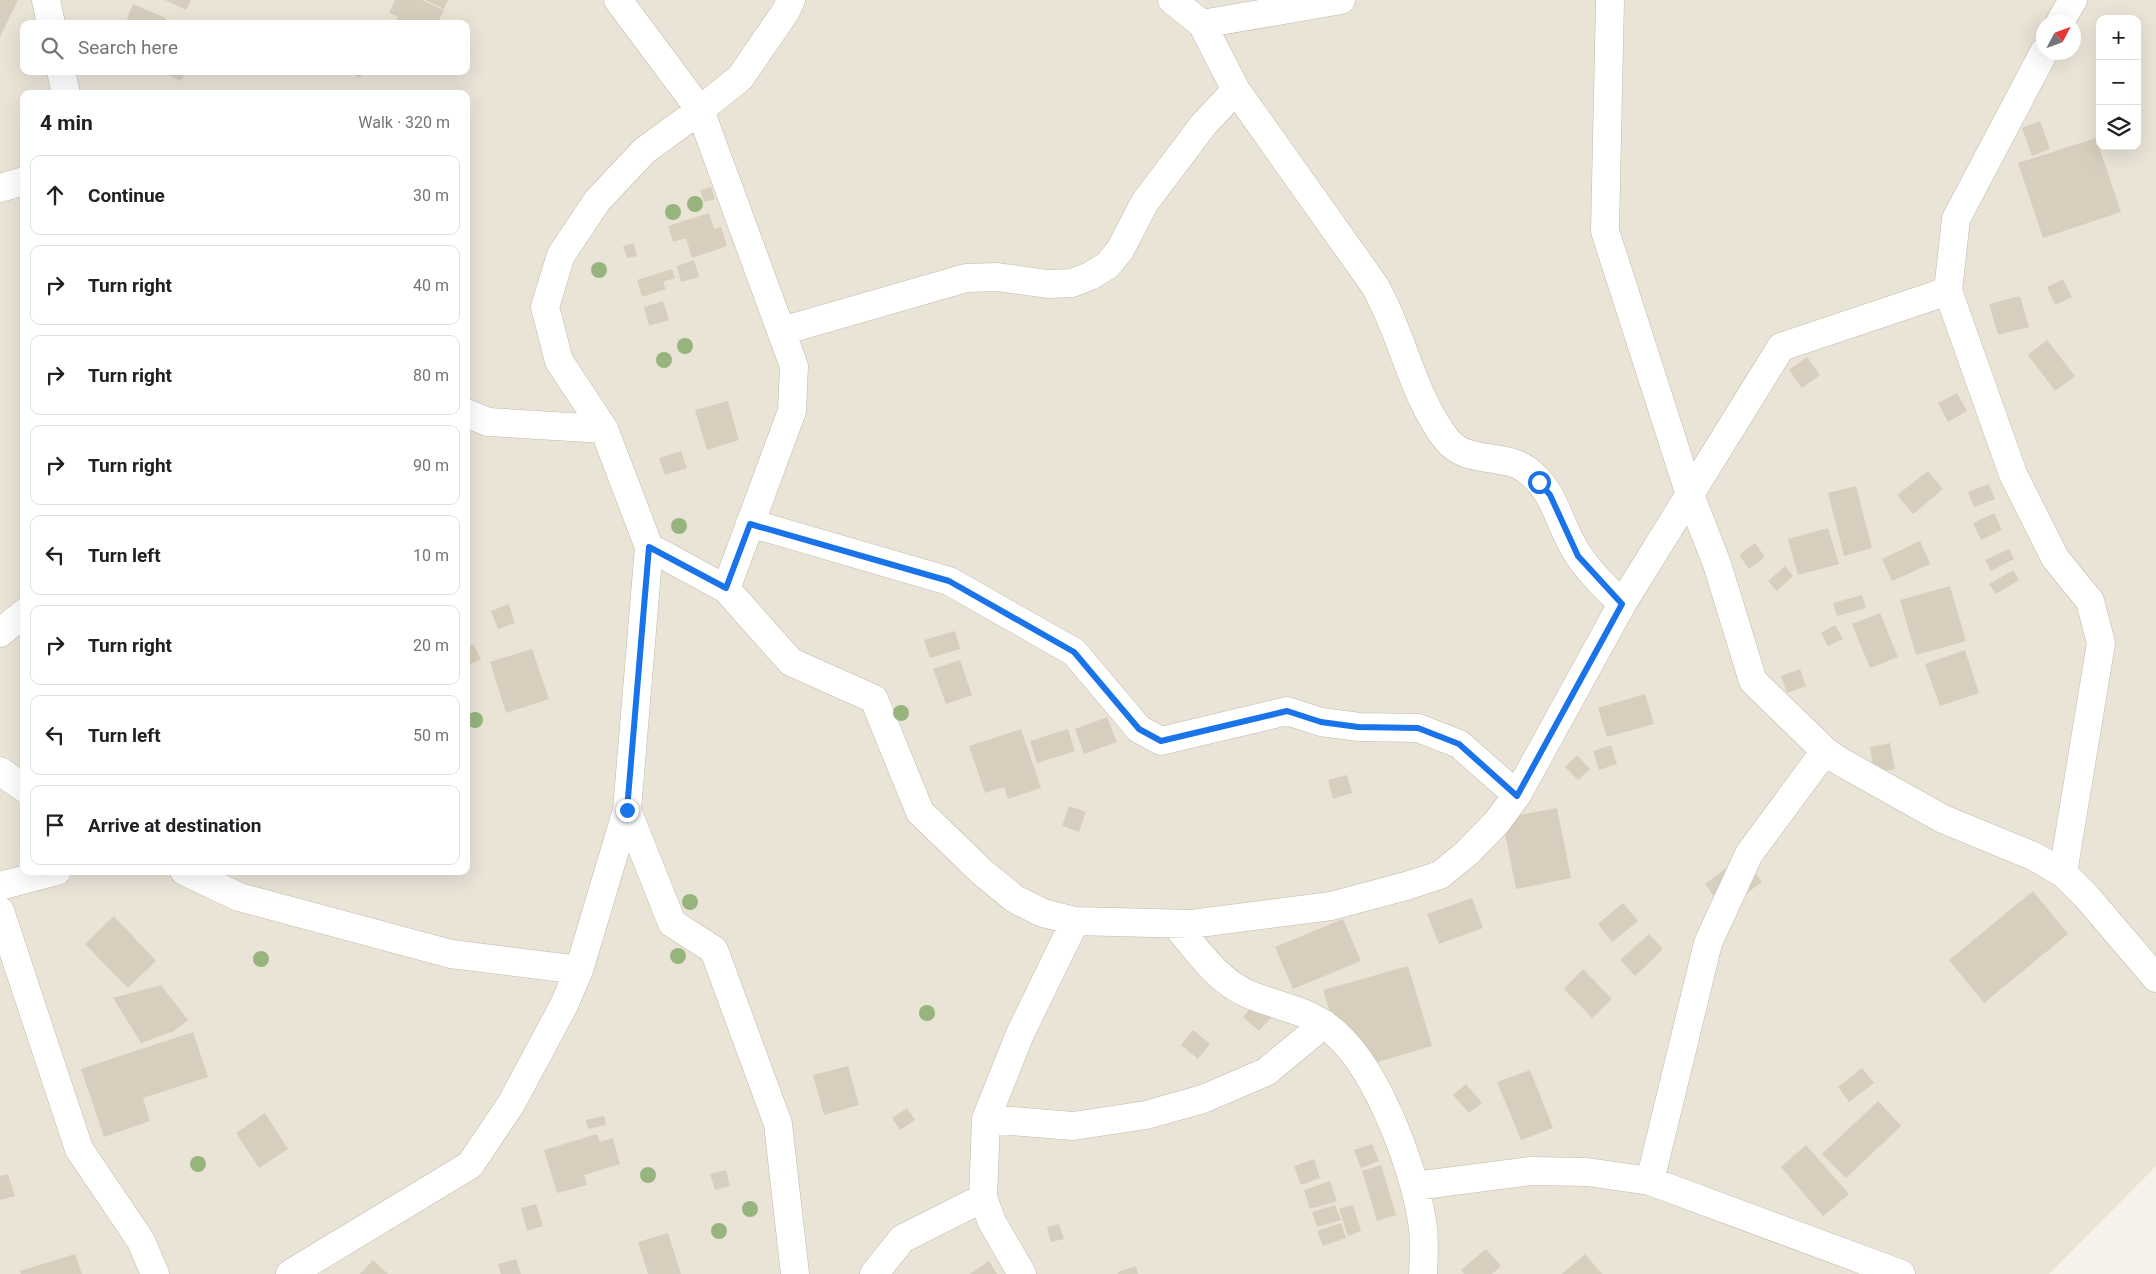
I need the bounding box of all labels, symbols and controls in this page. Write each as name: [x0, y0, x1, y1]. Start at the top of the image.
north arrow: [2036, 15, 2081, 60]
map controls: [2096, 15, 2141, 150]
button: +: [2096, 15, 2141, 60]
search box: [20, 20, 470, 75]
icon: search: [38, 34, 66, 62]
text: Search here: [78, 36, 178, 59]
button: −: [2096, 60, 2141, 105]
button: layers: [2096, 105, 2141, 150]
text: 4 min: [40, 111, 93, 135]
text: Walk · 320 m: [358, 113, 450, 132]
icon: ahead: [41, 181, 69, 209]
text: Continue: [88, 184, 165, 207]
text: 30 m: [413, 186, 449, 205]
icon: right: [41, 271, 69, 299]
text: Turn right: [88, 274, 172, 297]
text: 40 m: [413, 276, 449, 295]
icon: right: [41, 361, 69, 389]
text: Turn right: [88, 364, 172, 387]
text: 80 m: [413, 366, 449, 385]
icon: right: [41, 451, 69, 479]
text: Turn right: [88, 454, 172, 477]
text: 90 m: [413, 456, 449, 475]
route start: [1528, 471, 1551, 494]
icon: left: [41, 541, 69, 569]
text: Turn left: [88, 544, 161, 567]
text: 10 m: [413, 546, 449, 565]
icon: right: [41, 631, 69, 659]
text: Turn right: [88, 634, 172, 657]
text: 20 m: [413, 636, 449, 655]
icon: left: [41, 721, 69, 749]
text: Turn left: [88, 724, 161, 747]
text: 50 m: [413, 726, 449, 745]
route end: [616, 799, 639, 822]
icon: arrive: [41, 811, 69, 839]
text: Arrive at destination: [88, 814, 261, 837]

